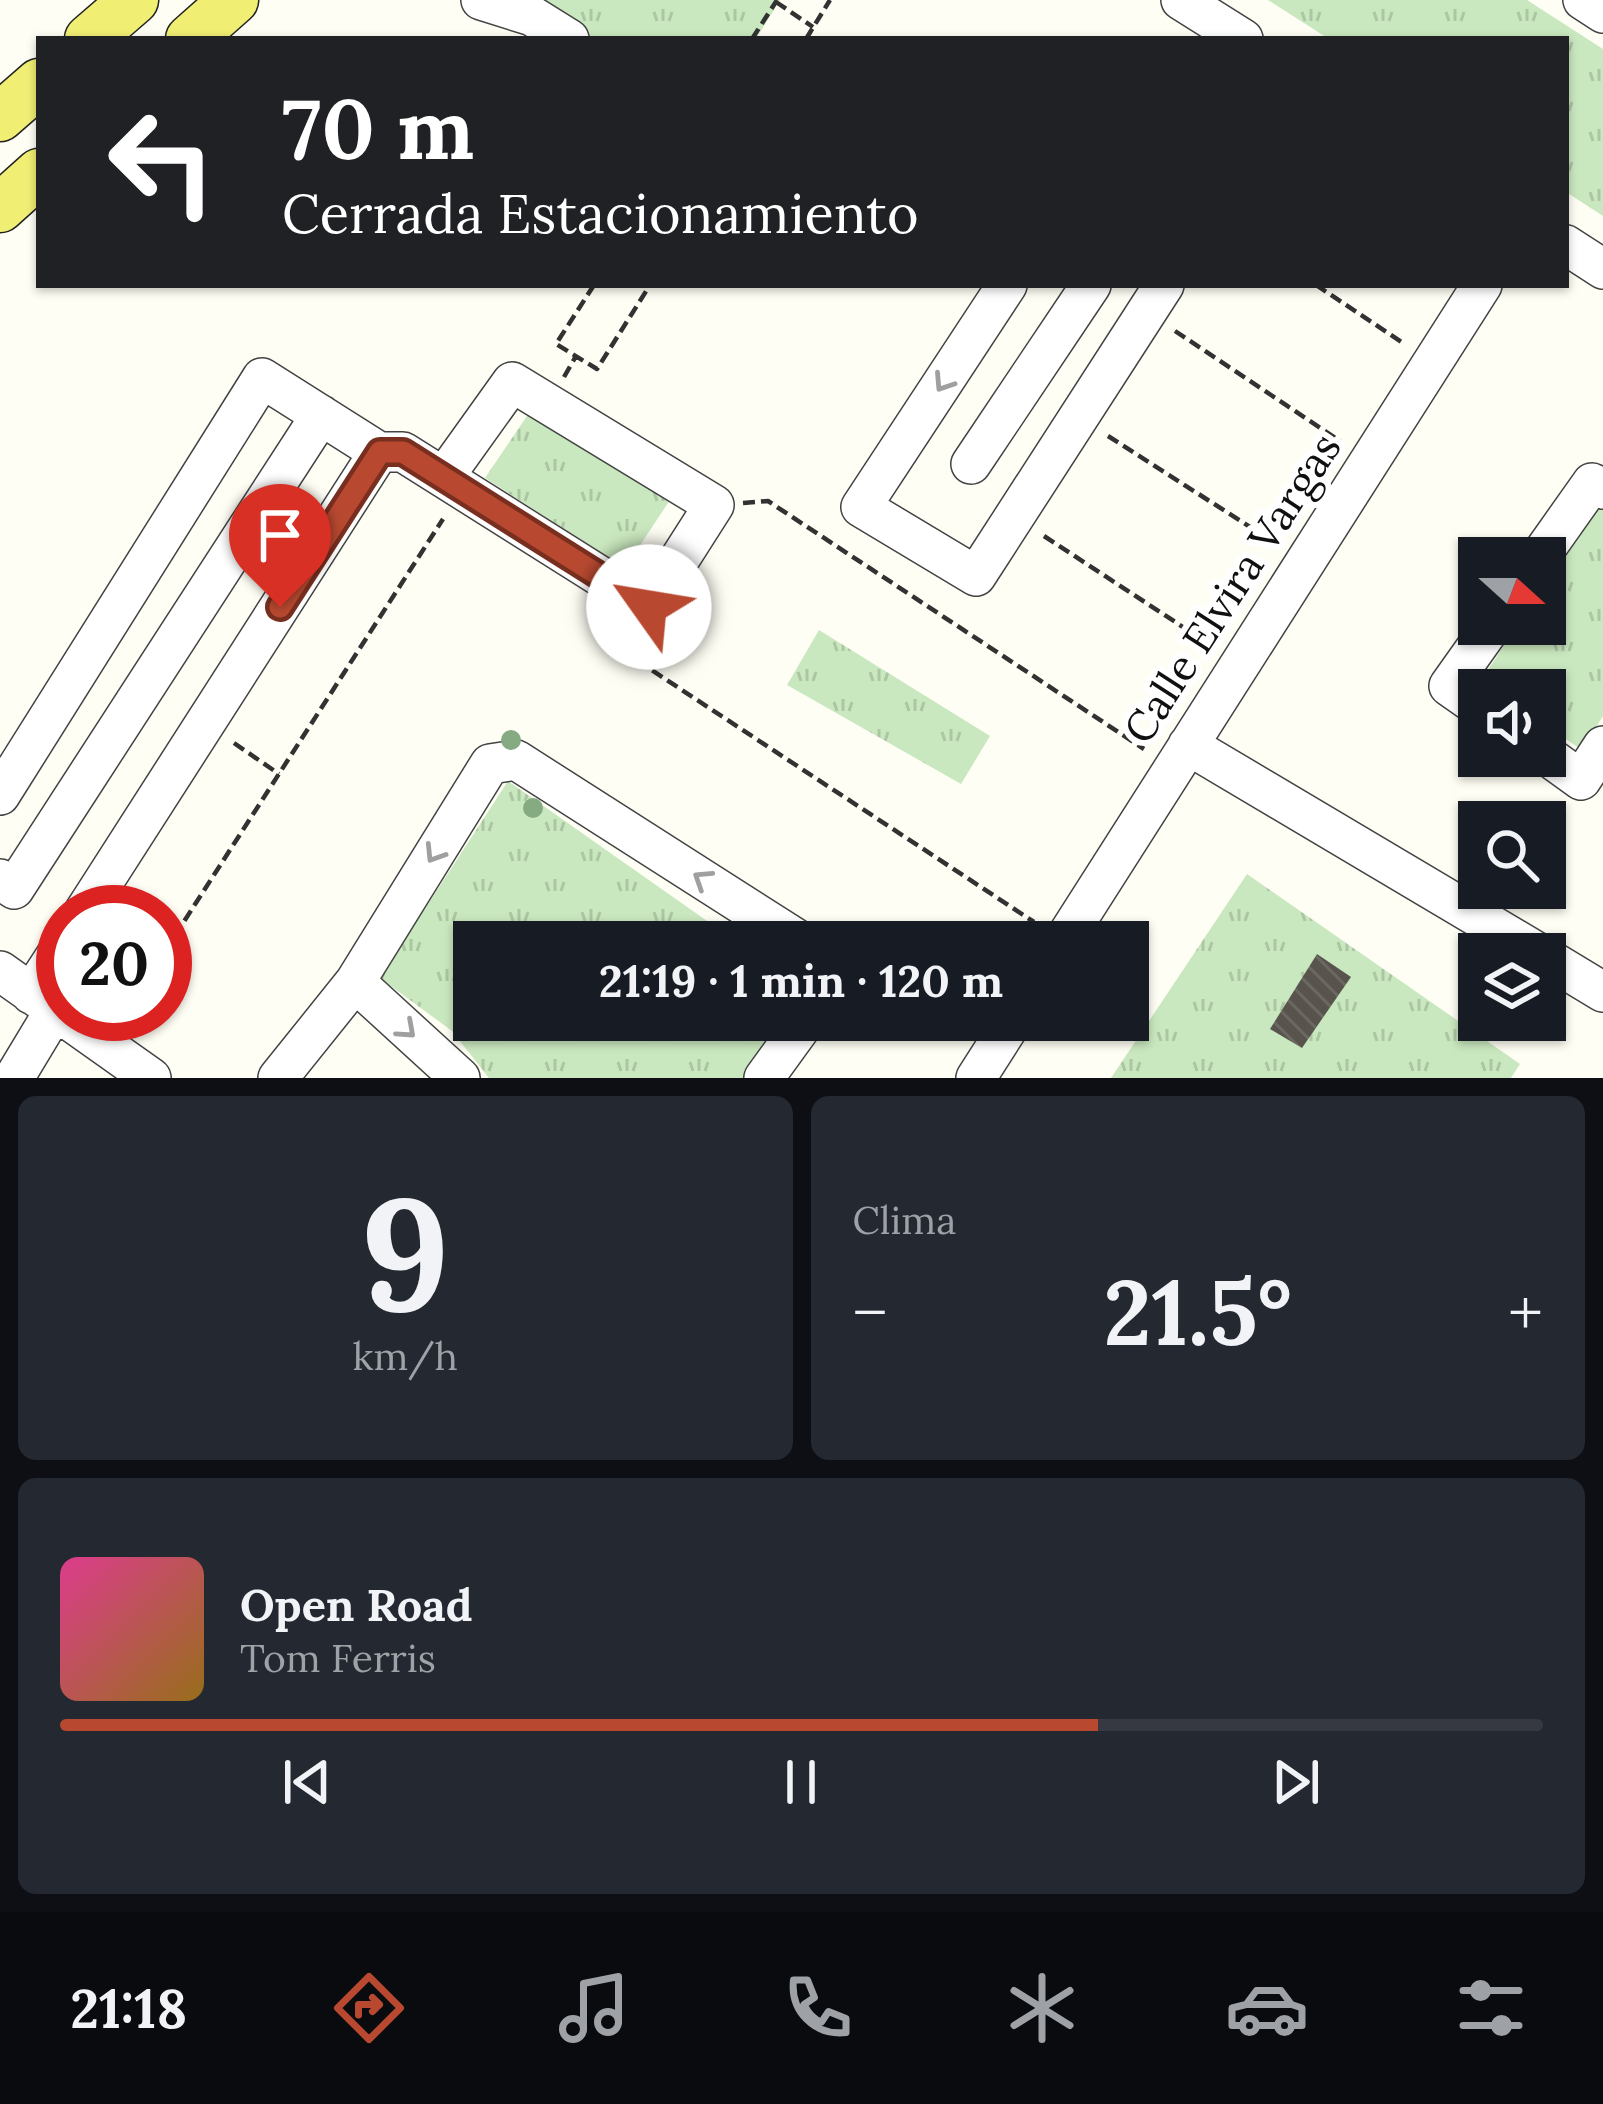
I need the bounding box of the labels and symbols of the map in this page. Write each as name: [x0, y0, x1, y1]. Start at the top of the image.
one-way arrow: [935, 369, 957, 391]
street label: Calle Elvira Vargas: [1112, 423, 1352, 753]
pin: [229, 484, 331, 607]
north arrow: [1458, 537, 1566, 645]
position arrow: [586, 544, 712, 670]
one-way arrow: [426, 841, 448, 863]
one-way arrow: [693, 871, 715, 893]
speed limit sign: 20: [36, 885, 192, 1041]
one-way arrow: [394, 1016, 415, 1037]

